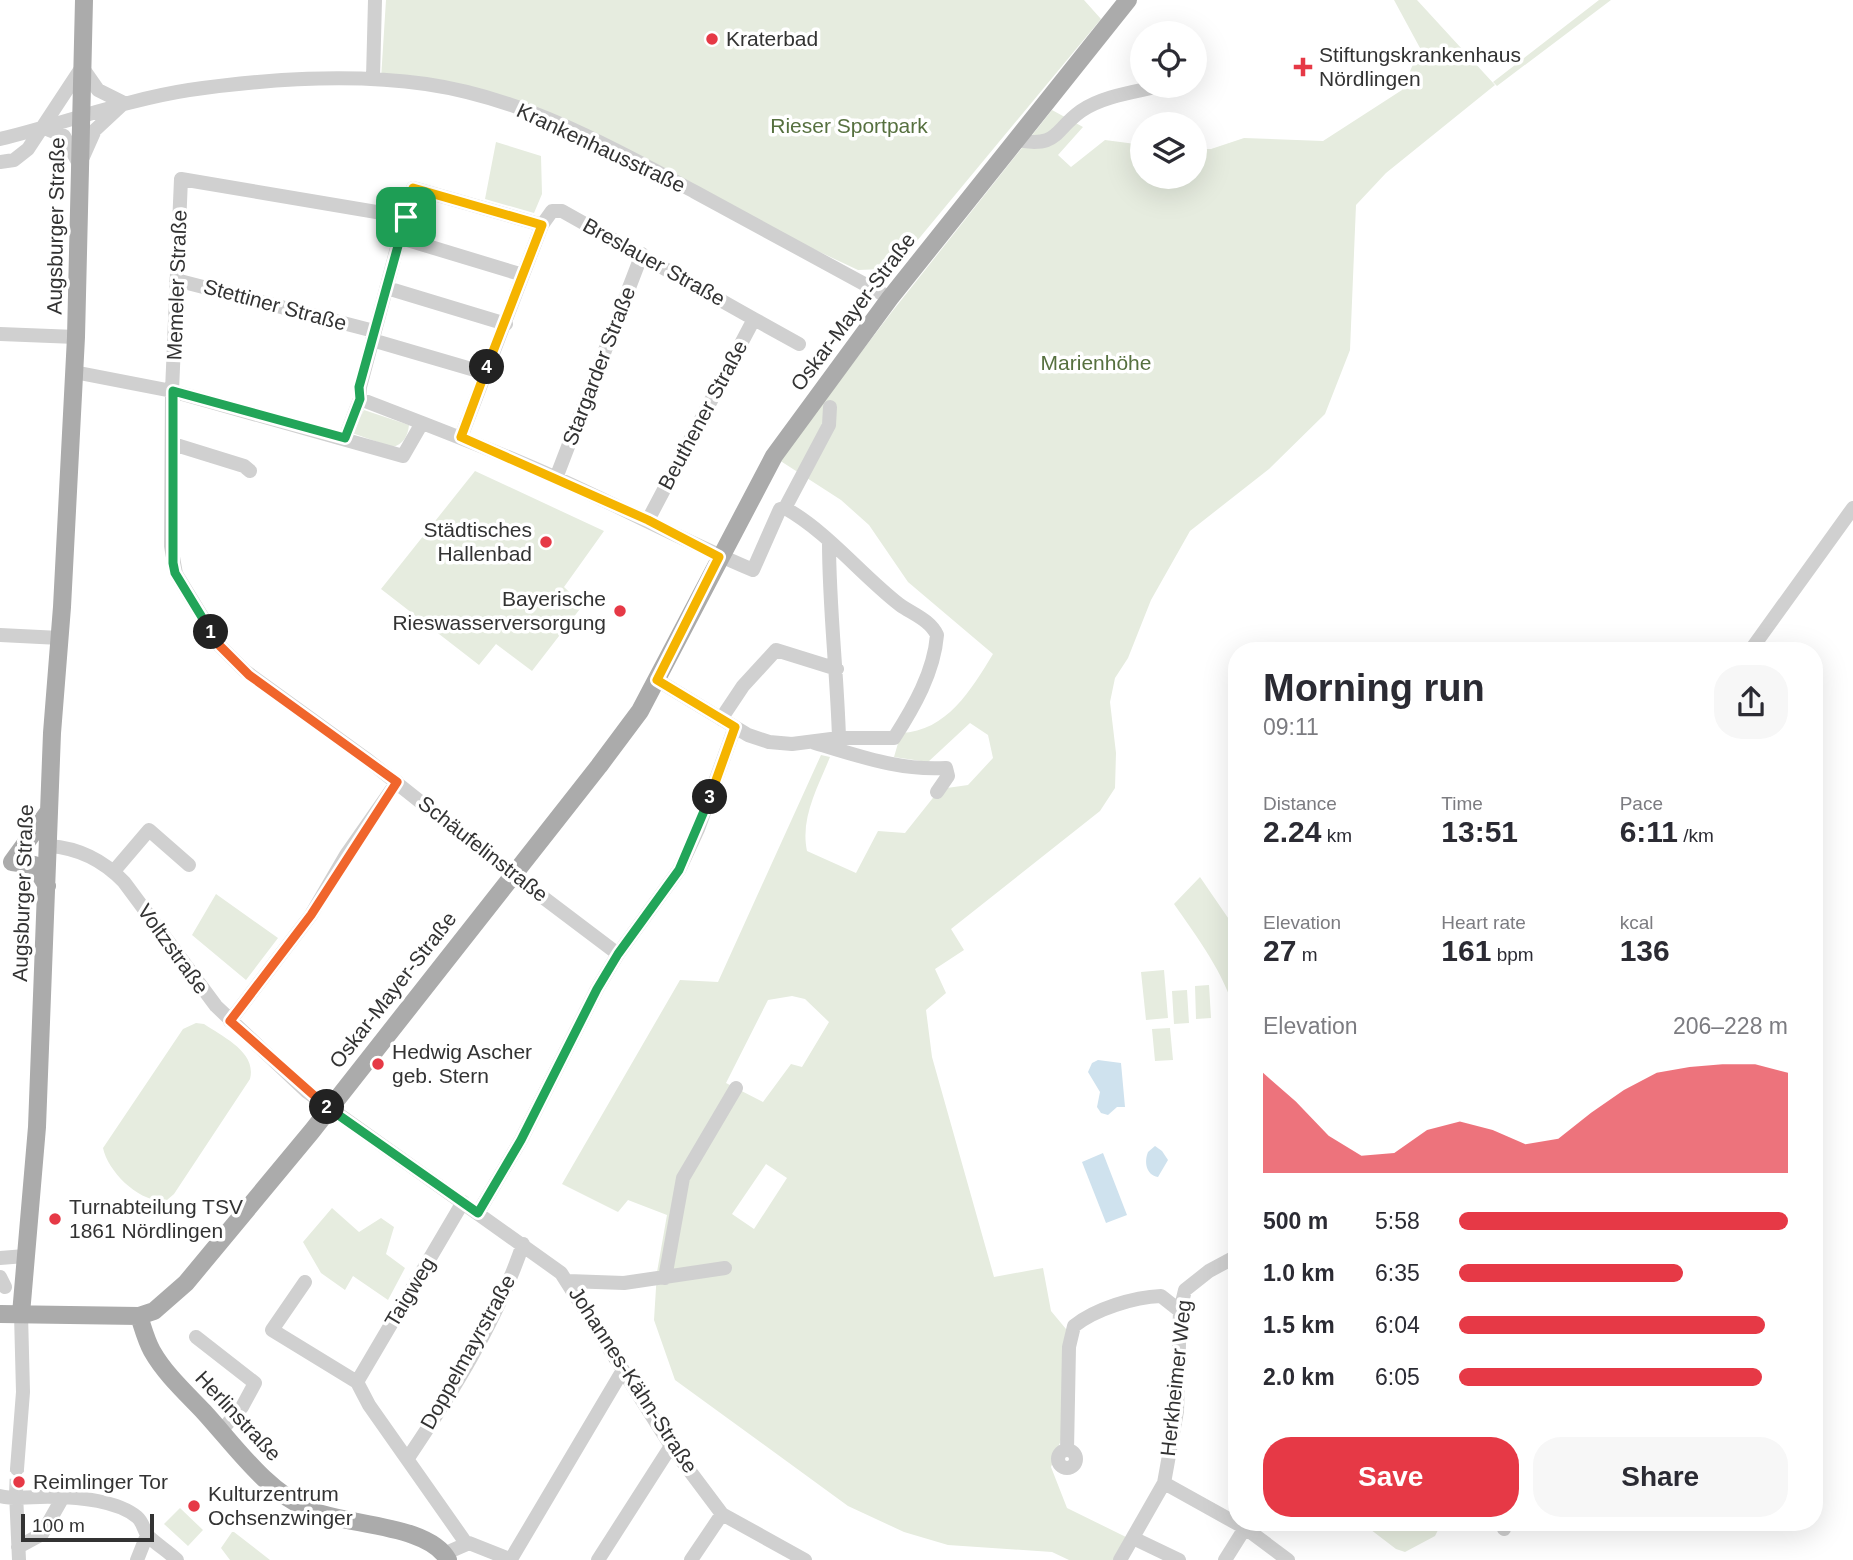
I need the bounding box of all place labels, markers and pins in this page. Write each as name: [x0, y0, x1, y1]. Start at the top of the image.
place label: Kraterbad: [726, 27, 818, 50]
marker: Kraterbad: [704, 31, 720, 47]
place label: Stiftungskrankenhaus Nördlingen: [1319, 43, 1521, 90]
marker: Stiftungskrankenhaus Nördlingen: [1293, 57, 1313, 77]
pin: [376, 187, 436, 247]
pin: 4: [470, 350, 504, 384]
place label: Städtisches Hallenbad: [423, 518, 532, 565]
marker: Städtisches Hallenbad: [538, 534, 554, 550]
place label: Bayerische Rieswasserversorgung: [392, 587, 606, 634]
marker: Bayerische Rieswasserversorgung: [612, 603, 628, 619]
pin: 1: [194, 614, 228, 650]
pin: 3: [692, 780, 728, 814]
place label: Hedwig Ascher geb. Stern: [392, 1040, 532, 1087]
marker: Hedwig Ascher geb. Stern: [370, 1056, 386, 1072]
pin: 2: [310, 1090, 344, 1124]
place label: Turnabteilung TSV 1861 Nördlingen: [69, 1195, 243, 1242]
marker: Turnabteilung TSV 1861 Nördlingen: [47, 1211, 63, 1227]
place label: Reimlinger Tor: [33, 1470, 168, 1493]
marker: Reimlinger Tor: [11, 1474, 27, 1490]
place label: Kulturzentrum Ochsenzwinger: [208, 1482, 353, 1529]
marker: Kulturzentrum Ochsenzwinger: [186, 1498, 202, 1514]

